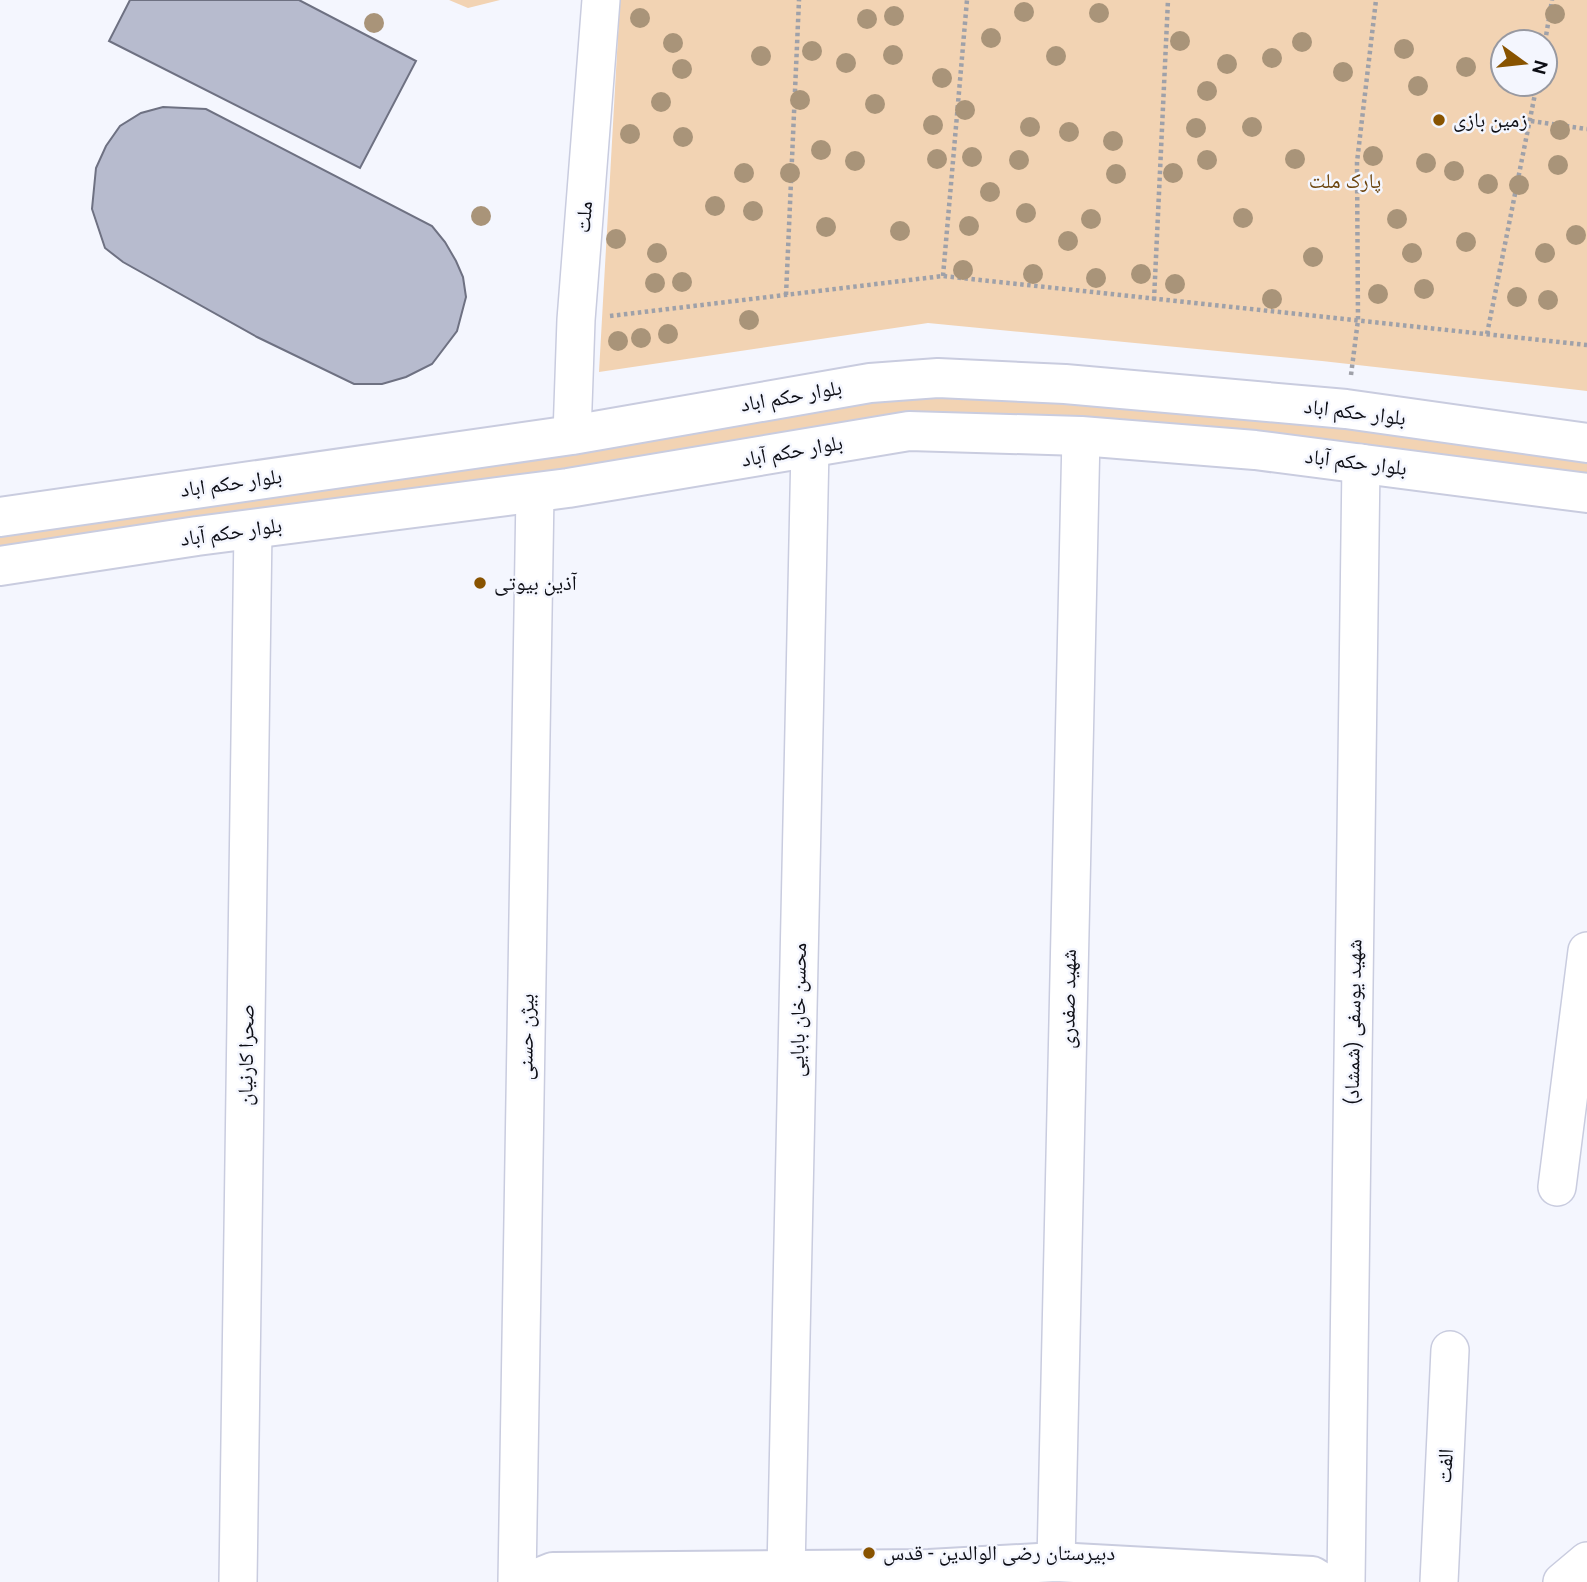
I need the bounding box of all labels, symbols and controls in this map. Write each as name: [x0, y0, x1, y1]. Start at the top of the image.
north arrow: [1489, 28, 1559, 98]
text: N: [1528, 58, 1553, 77]
place label: زمین بازی: [1453, 107, 1528, 133]
marker: زمین بازی: [1431, 112, 1447, 128]
park label: پارک ملت: [1309, 168, 1381, 193]
street label: ملت: [570, 200, 596, 234]
street label: بلوار حکم اباد: [738, 374, 844, 419]
street label: بلوار حکم اباد: [1303, 393, 1407, 432]
street label: بلوار حکم آباد: [739, 429, 845, 474]
street label: بلوار حکم آباد: [1304, 443, 1408, 482]
street label: بلوار حکم اباد: [179, 463, 284, 504]
street label: بلوار حکم آباد: [179, 512, 284, 553]
place label: آذین بیوتی: [494, 570, 577, 596]
marker: آذین بیوتی: [472, 575, 488, 591]
street label: شهید یوسفی (شمشاد): [1339, 939, 1367, 1105]
street label: محسن خان بابایی: [784, 943, 812, 1077]
street label: شهید صفدری: [1054, 949, 1081, 1049]
street label: بیژن حسنی: [512, 993, 540, 1081]
street label: صحرا کارنیان: [232, 1004, 259, 1106]
street label: الفت: [1431, 1448, 1457, 1484]
place label: دبیرستان رضی الوالدین - قدس: [883, 1540, 1115, 1566]
marker: دبیرستان رضی الوالدین - قدس: [861, 1545, 877, 1561]

